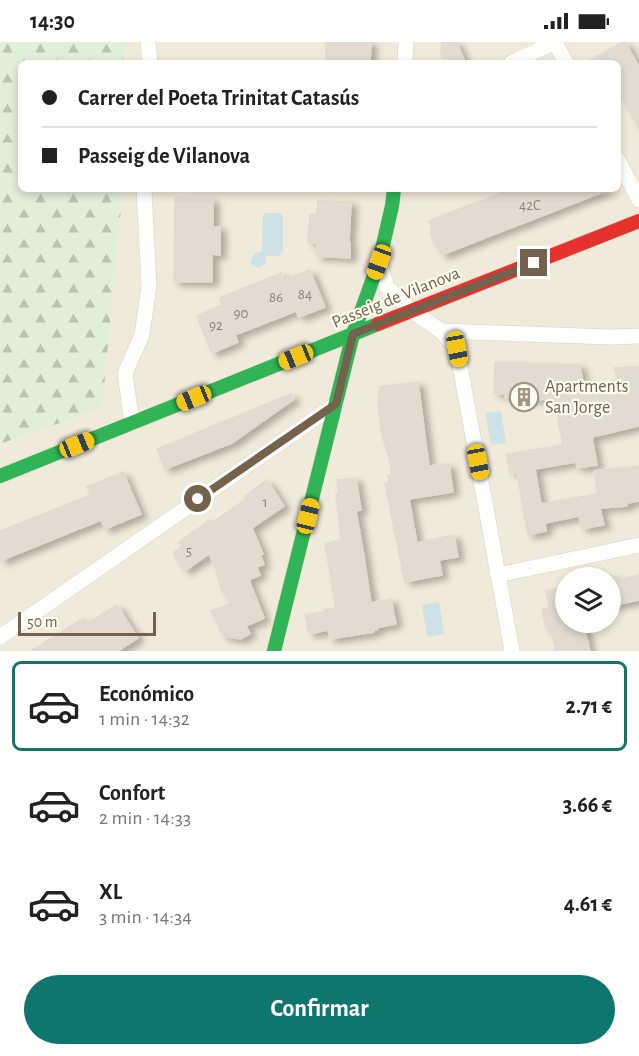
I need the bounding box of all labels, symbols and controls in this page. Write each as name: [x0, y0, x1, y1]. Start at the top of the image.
text: 14:30: [30, 10, 75, 32]
text: Carrer del Poeta Trinitat Catasús: [78, 87, 359, 109]
text: Passeig de Vilanova: [78, 145, 250, 167]
house number: 42C: [519, 198, 541, 213]
car: [364, 242, 394, 282]
route end: [520, 249, 547, 276]
street label: Passeig de Vilanova: [330, 264, 462, 332]
house number: 84: [298, 287, 312, 302]
house number: 86: [269, 290, 283, 305]
house number: 90: [234, 306, 249, 321]
house number: 92: [209, 318, 223, 333]
car: [445, 330, 469, 368]
car: [276, 342, 316, 372]
place label: Apartments San Jorge: [545, 378, 628, 417]
building icon: Apartments San Jorge: [508, 381, 540, 413]
car: [174, 383, 214, 413]
car: [57, 430, 97, 460]
car: [466, 443, 490, 481]
route start: [184, 485, 211, 512]
house number: 1: [262, 495, 268, 510]
car: [295, 496, 321, 536]
house number: 5: [186, 544, 192, 559]
map controls: [555, 567, 621, 633]
button: layers: [555, 567, 621, 633]
scale bar: [18, 609, 156, 636]
text: 50 m: [27, 614, 58, 630]
icon: car: [27, 679, 81, 733]
text: Económico: [99, 683, 194, 705]
text: 2.71 €: [566, 695, 612, 717]
text: 1 min · 14:32: [99, 709, 190, 729]
icon: car: [27, 778, 81, 832]
text: Confort: [99, 782, 165, 804]
text: 3.66 €: [563, 794, 612, 816]
text: 2 min · 14:33: [99, 808, 191, 828]
icon: car: [27, 877, 81, 931]
text: XL: [99, 881, 122, 903]
text: 4.61 €: [564, 893, 612, 915]
text: 3 min · 14:34: [99, 907, 192, 927]
button: Confirmar: [24, 975, 615, 1044]

